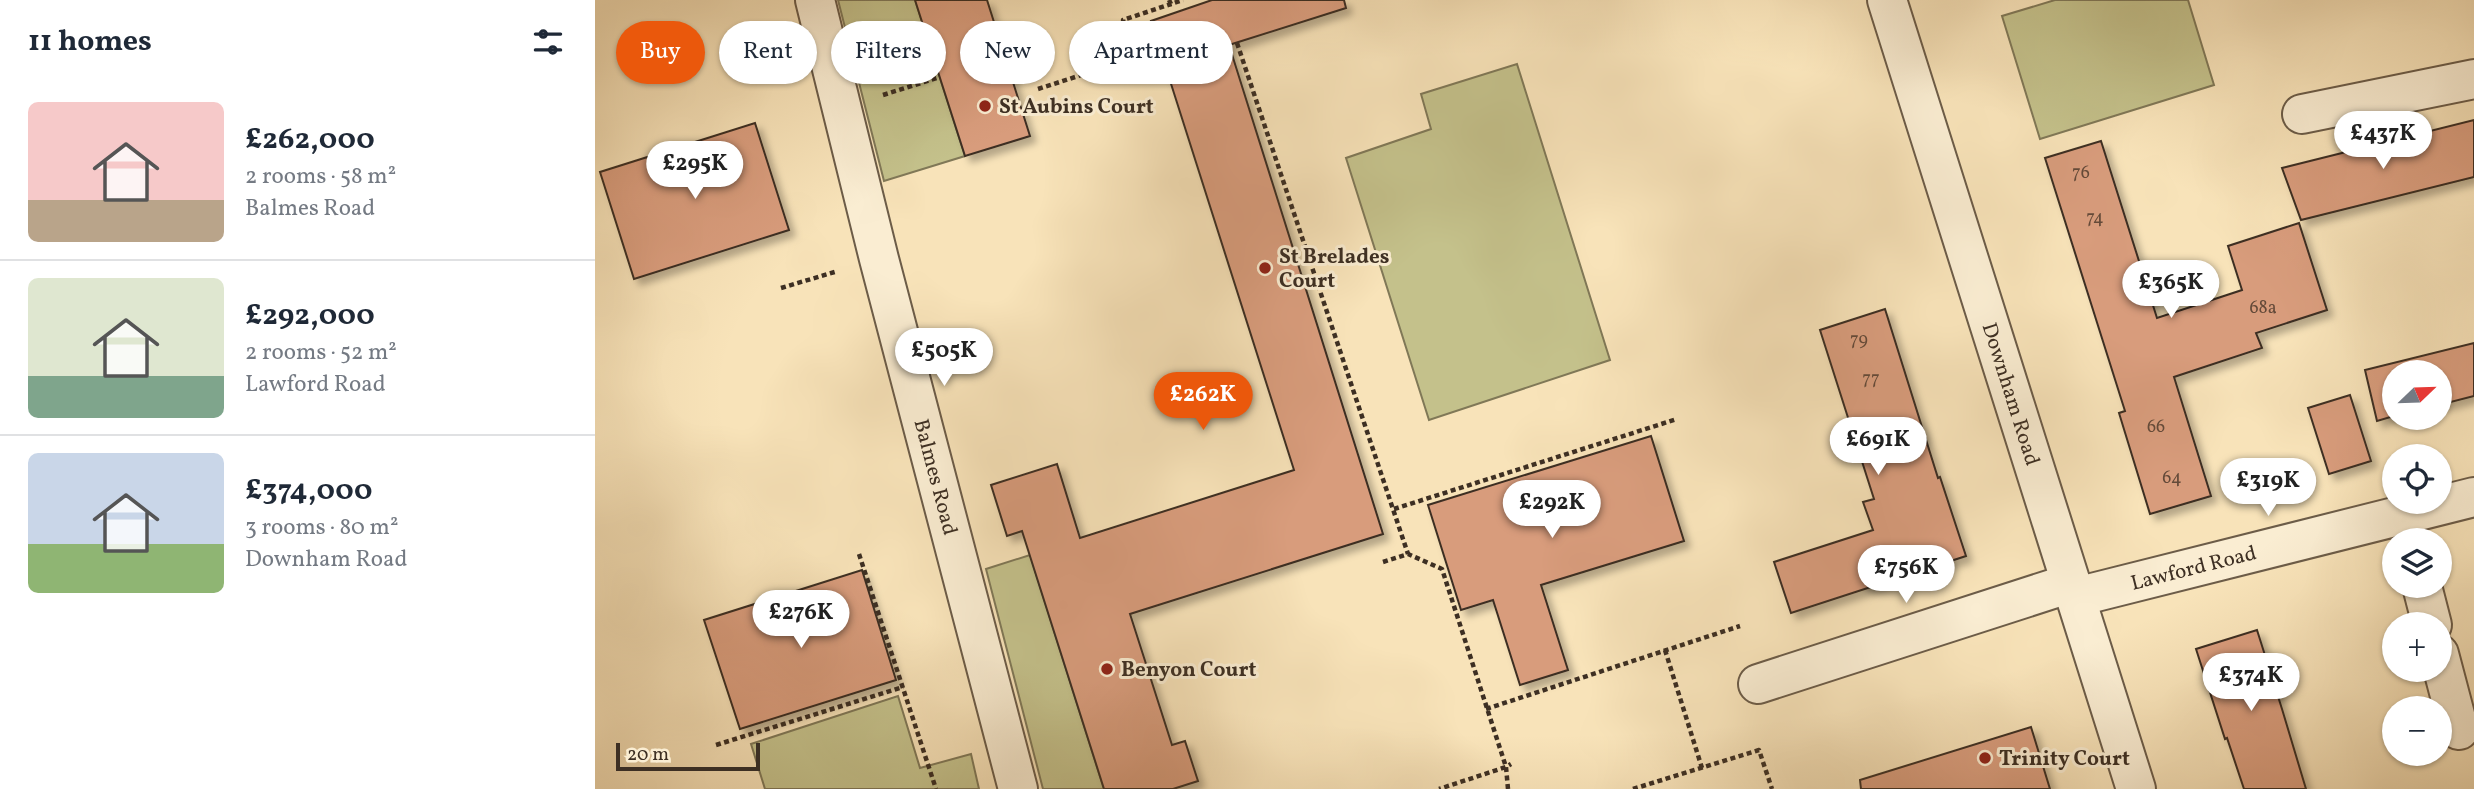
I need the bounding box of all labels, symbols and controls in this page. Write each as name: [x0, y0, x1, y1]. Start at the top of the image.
text: 11 homes: [28, 21, 152, 63]
chip: Buy: [616, 21, 705, 84]
chip: Rent: [719, 21, 817, 84]
chip: Filters: [831, 21, 946, 84]
chip: New: [960, 21, 1055, 84]
chip: Apartment: [1069, 21, 1233, 84]
icon: filters: [529, 23, 567, 61]
place label: St Aubins Court: [999, 93, 1154, 122]
marker: St Aubins Court: [977, 98, 993, 114]
pin: £437K: [2334, 111, 2432, 171]
text: £437K: [2350, 118, 2416, 150]
text: £262,000: [245, 119, 375, 161]
icon: home: [84, 130, 168, 214]
pin: £295K: [646, 142, 744, 201]
text: £295K: [662, 148, 728, 180]
text: 2 rooms · 58 m²: [245, 161, 396, 193]
house number: 76: [2072, 161, 2090, 186]
text: Balmes Road: [245, 193, 375, 225]
house number: 74: [2086, 206, 2104, 231]
place label: St Brelades Court: [1279, 243, 1389, 296]
marker: St Brelades Court: [1257, 260, 1273, 276]
pin: £365K: [2122, 260, 2220, 320]
text: £365K: [2138, 267, 2204, 299]
text: £292,000: [245, 295, 375, 337]
house number: 68a: [2249, 296, 2277, 321]
icon: home: [84, 306, 168, 390]
street label: Downham Road: [1974, 319, 2046, 469]
pin: £505K: [895, 328, 993, 388]
house number: 79: [1850, 328, 1868, 353]
text: £505K: [911, 335, 977, 367]
text: 2 rooms · 52 m²: [245, 337, 397, 369]
north arrow: [2382, 360, 2452, 430]
map controls: [2382, 360, 2452, 766]
house number: 77: [1862, 367, 1880, 392]
text: Lawford Road: [245, 369, 386, 401]
pin: £262K: [1154, 372, 1252, 432]
text: £262K: [1170, 379, 1236, 411]
house number: 66: [2147, 415, 2165, 440]
street label: Balmes Road: [906, 416, 964, 538]
pin: £691K: [1829, 418, 1927, 477]
text: £691K: [1846, 424, 1910, 456]
button: locate: [2382, 444, 2452, 514]
pin: £319K: [2219, 458, 2317, 518]
text: £319K: [2236, 465, 2300, 497]
house number: 64: [2162, 466, 2182, 491]
text: £374,000: [245, 470, 372, 512]
pin: £292K: [1503, 480, 1601, 540]
icon: home: [84, 481, 168, 565]
text: £292K: [1519, 487, 1585, 519]
text: 3 rooms · 80 m²: [245, 512, 398, 544]
button: layers: [2382, 528, 2452, 598]
street label: Lawford Road: [2128, 539, 2260, 599]
text: Downham Road: [245, 544, 407, 576]
pin: £756K: [1857, 546, 1955, 605]
text: £756K: [1874, 552, 1938, 584]
pin: £276K: [752, 590, 850, 650]
text: £276K: [768, 597, 834, 629]
button: +: [2382, 612, 2452, 682]
pin: £374K: [2202, 654, 2300, 713]
place label: Benyon Court: [1121, 656, 1256, 685]
text: £374K: [2219, 660, 2283, 692]
marker: Benyon Court: [1099, 661, 1115, 677]
button: −: [2382, 696, 2452, 766]
scale bar: [616, 740, 759, 772]
text: 20 m: [627, 742, 669, 768]
place label: Trinity Court: [1999, 745, 2130, 774]
marker: Trinity Court: [1977, 750, 1993, 766]

